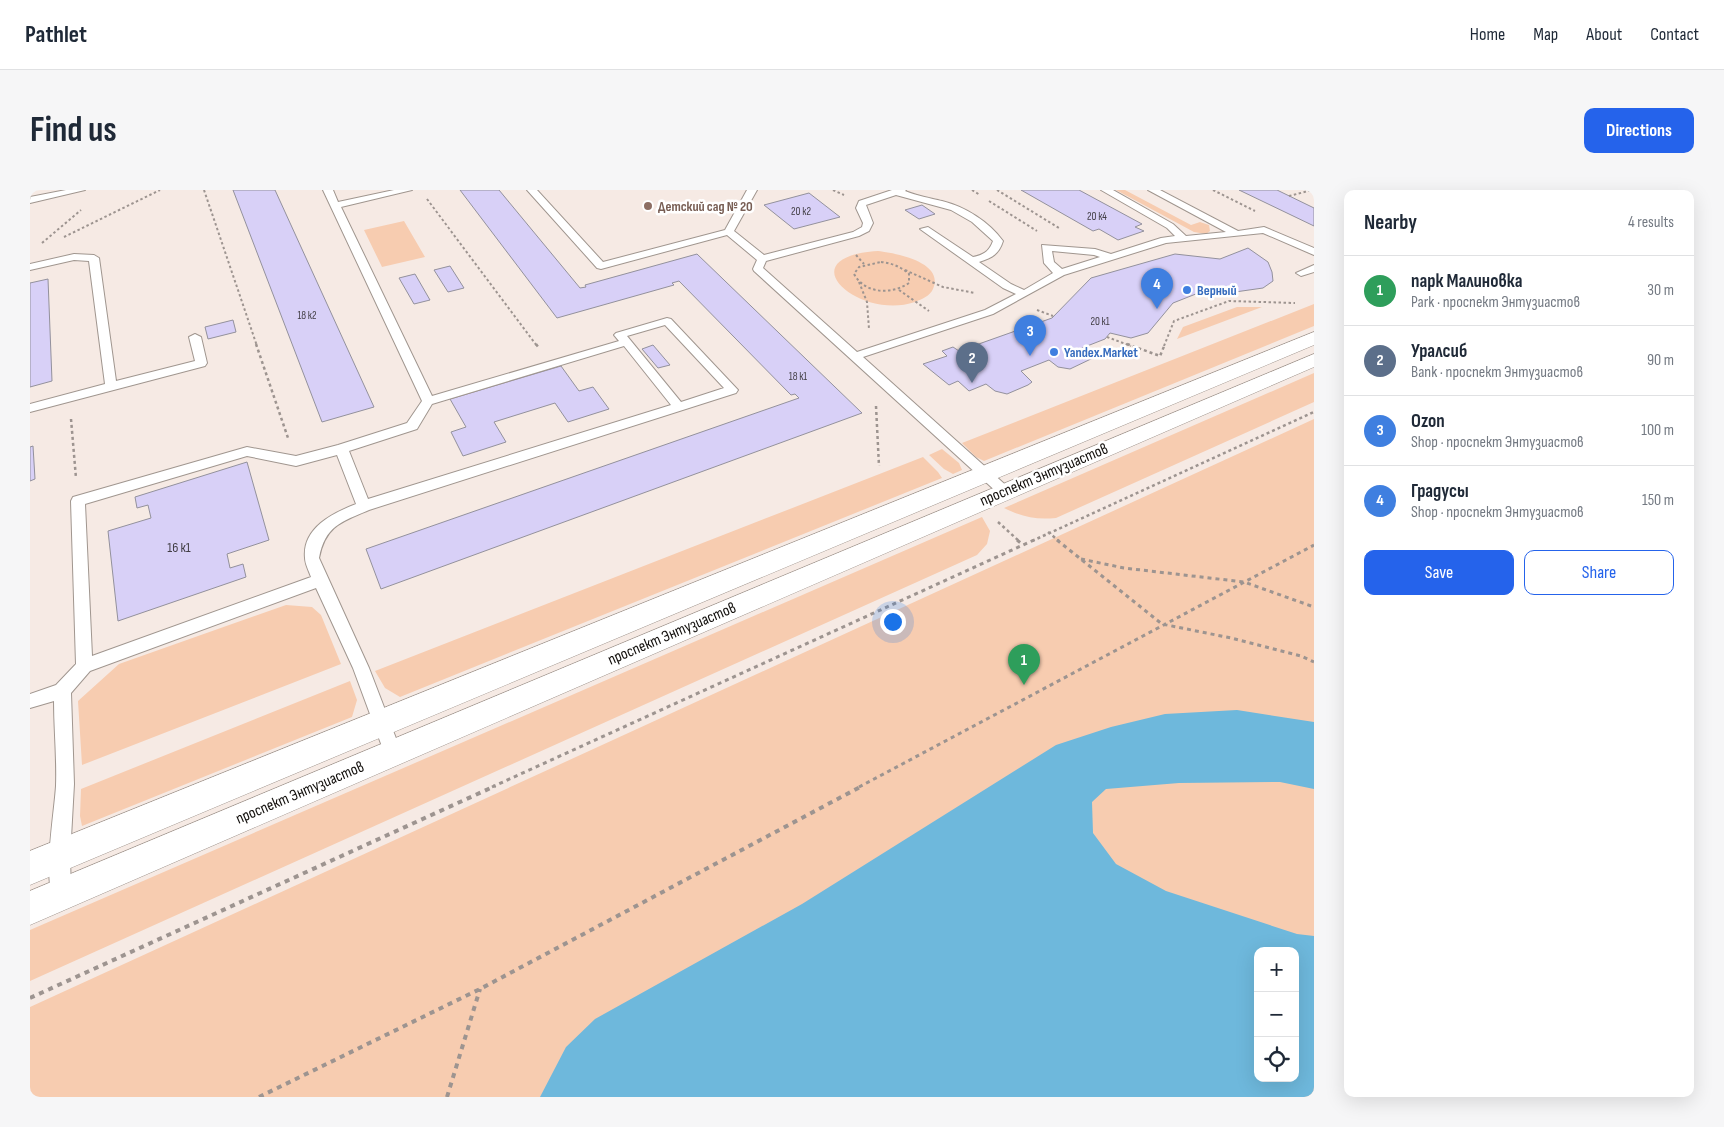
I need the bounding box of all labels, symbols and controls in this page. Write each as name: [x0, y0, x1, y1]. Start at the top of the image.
text: Pathlet: [25, 20, 87, 49]
text: Home: [1470, 24, 1505, 45]
text: Map: [1533, 24, 1558, 45]
text: About: [1586, 24, 1622, 45]
text: Contact: [1650, 24, 1699, 45]
button: Directions: [1584, 108, 1694, 153]
text: Find us: [30, 109, 117, 152]
place label: Детский сад № 20: [658, 198, 753, 215]
marker: Детский сад № 20: [642, 200, 654, 212]
house number: 20 к2: [791, 205, 811, 218]
house number: 20 к4: [1087, 210, 1107, 223]
text: Nearby: [1364, 210, 1417, 235]
text: 4 results: [1628, 213, 1674, 232]
pin: 4: [1141, 268, 1173, 309]
text: парк Малиновка: [1411, 270, 1522, 293]
text: 1: [1377, 281, 1383, 300]
text: 30 m: [1647, 281, 1674, 300]
place label: Верный: [1197, 282, 1237, 299]
marker: Верный: [1181, 284, 1193, 296]
text: Park · проспект Энтузиастов: [1411, 293, 1580, 312]
house number: 18 к2: [297, 309, 317, 322]
pin: 3: [1014, 315, 1046, 356]
house number: 20 к1: [1090, 315, 1110, 328]
text: Уралсиб: [1411, 340, 1467, 363]
pin: 2: [956, 342, 988, 383]
place label: Yandex.Market: [1064, 344, 1138, 361]
marker: Yandex.Market: [1048, 346, 1060, 358]
text: 2: [1376, 351, 1384, 370]
text: 90 m: [1647, 351, 1674, 370]
text: Bank · проспект Энтузиастов: [1411, 363, 1583, 382]
house number: 18 к1: [789, 370, 807, 383]
text: Ozon: [1411, 410, 1445, 433]
text: 3: [1376, 421, 1384, 440]
text: 100 m: [1641, 421, 1674, 440]
text: Shop · проспект Энтузиастов: [1411, 433, 1584, 452]
street label: проспект Энтузиастов: [977, 439, 1111, 511]
text: Градусы: [1411, 480, 1469, 503]
text: 4: [1376, 491, 1384, 510]
text: 150 m: [1642, 491, 1674, 510]
text: Shop · проспект Энтузиастов: [1411, 503, 1584, 522]
house number: 16 к1: [167, 539, 191, 556]
button: Save: [1364, 550, 1514, 595]
button: Share: [1524, 550, 1674, 595]
street label: проспект Энтузиастов: [605, 598, 739, 670]
your location: [880, 609, 906, 635]
pin: 1: [1008, 644, 1040, 685]
street label: проспект Энтузиастов: [233, 757, 367, 829]
map controls: [1254, 947, 1299, 1082]
button: +: [1254, 947, 1299, 992]
button: −: [1254, 992, 1299, 1037]
button: locate: [1254, 1037, 1299, 1082]

